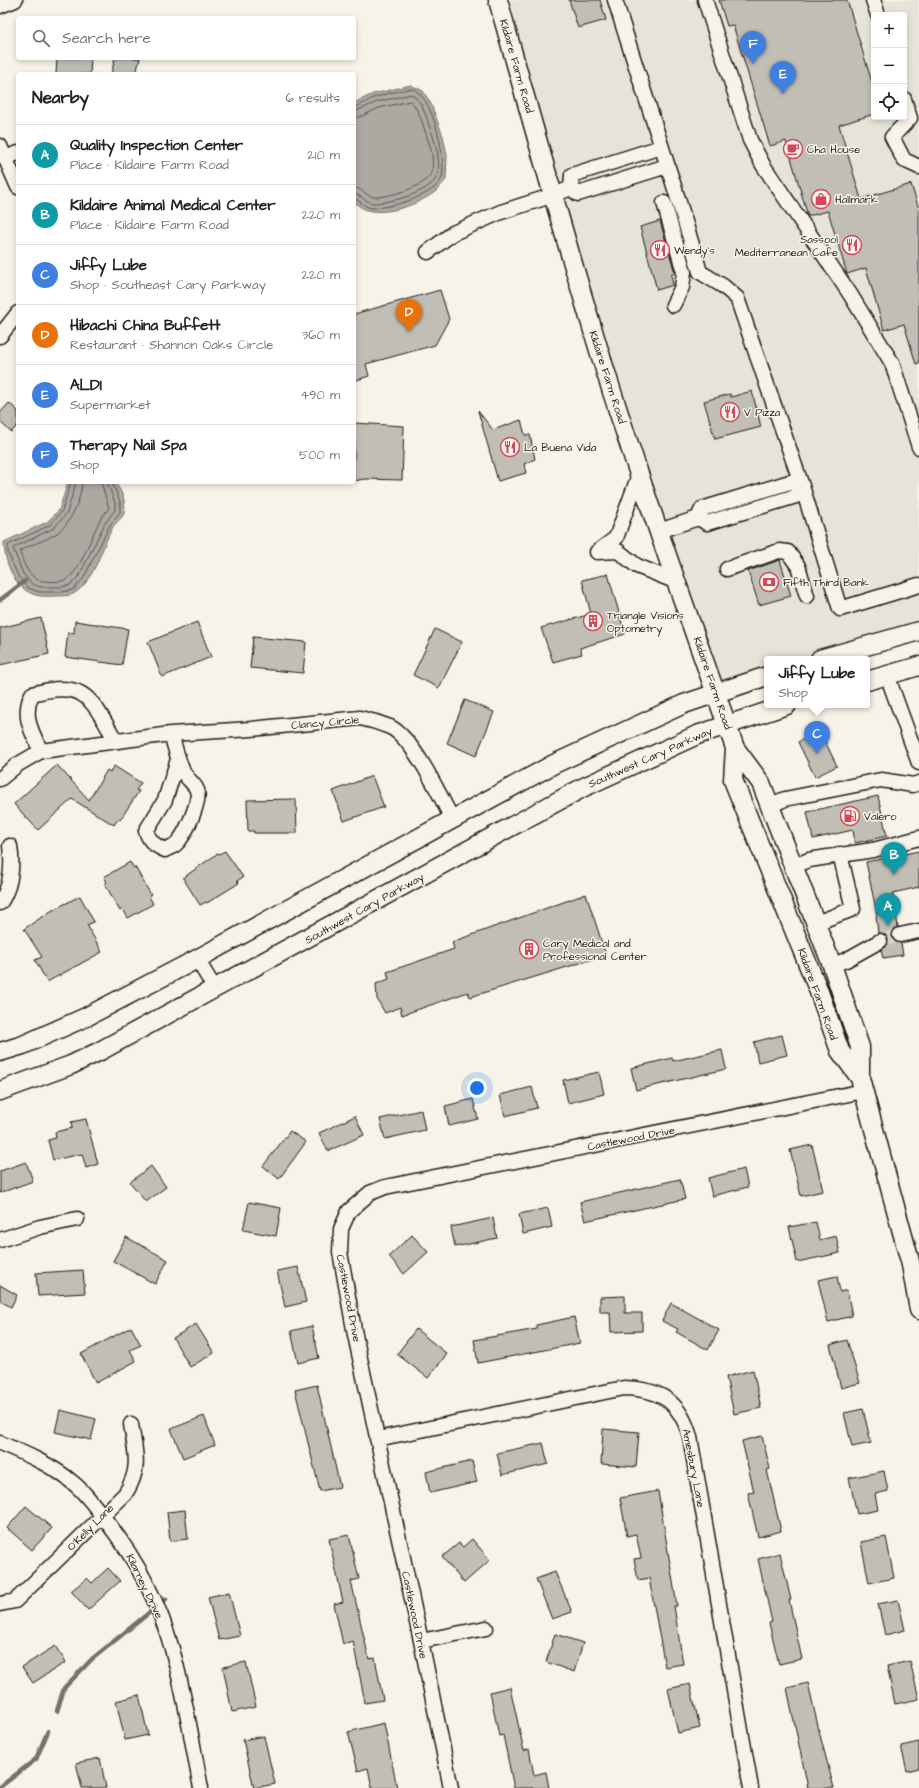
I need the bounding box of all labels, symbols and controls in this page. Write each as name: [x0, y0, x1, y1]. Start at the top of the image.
map controls: [871, 12, 907, 120]
button: +: [871, 12, 907, 48]
search box: [16, 16, 356, 60]
street label: Kildaire Farm Road: [496, 17, 537, 115]
icon: search: [30, 27, 52, 49]
text: Search here: [62, 28, 151, 49]
pin: F: [740, 31, 766, 64]
button: −: [871, 48, 907, 84]
pin: E: [770, 61, 796, 94]
button: locate: [871, 84, 907, 120]
text: Nearby: [32, 86, 89, 110]
text: 6 results: [285, 89, 340, 107]
text: Quality Inspection Center: [70, 135, 243, 156]
cafe icon: Cha House: [782, 138, 804, 160]
place label: Cha House: [807, 142, 860, 157]
text: A: [41, 146, 49, 164]
text: 210 m: [307, 146, 340, 164]
text: Place · Kildaire Farm Road: [70, 156, 229, 174]
shop icon: Hallmark: [810, 188, 832, 210]
place label: Hallmark: [835, 192, 878, 207]
text: Kildaire Animal Medical Center: [70, 195, 275, 216]
text: B: [40, 206, 50, 224]
text: 220 m: [302, 206, 340, 224]
text: Place · Kildaire Farm Road: [70, 216, 229, 234]
place label: Sassool Mediterranean Cafe: [735, 232, 838, 260]
restaurant icon: Sassool Mediterranean Cafe: [841, 234, 863, 256]
restaurant icon: Wendy's: [649, 239, 671, 261]
place label: Wendy's: [674, 243, 715, 259]
text: Jiffy Lube: [70, 255, 147, 276]
text: C: [40, 266, 50, 284]
text: 220 m: [302, 266, 340, 284]
text: Shop · Southeast Cary Parkway: [70, 276, 266, 294]
pin: D: [396, 299, 422, 332]
text: Hibachi China Buffett: [70, 315, 220, 336]
text: D: [41, 326, 49, 344]
text: 360 m: [302, 326, 340, 344]
street label: Kildaire Farm Road: [585, 329, 630, 426]
text: Restaurant · Shannon Oaks Circle: [70, 336, 273, 354]
text: ALDI: [70, 375, 102, 396]
text: E: [41, 386, 49, 404]
text: 490 m: [300, 386, 340, 404]
text: Supermarket: [70, 396, 151, 414]
restaurant icon: V Pizza: [719, 401, 741, 423]
place label: V Pizza: [744, 405, 781, 420]
text: Therapy Nail Spa: [70, 435, 187, 456]
restaurant icon: La Buena Vida: [499, 436, 521, 458]
place label: La Buena Vida: [524, 440, 597, 455]
text: F: [40, 446, 50, 464]
text: 500 m: [299, 446, 340, 464]
text: Shop: [70, 456, 99, 474]
bank icon: Fifth Third Bank: [758, 571, 780, 593]
place label: Fifth Third Bank: [783, 575, 869, 590]
place label: Triangle Visions Optometry: [607, 608, 684, 637]
building icon: Triangle Visions Optometry: [582, 610, 604, 632]
street label: Kildaire Farm Road: [690, 635, 736, 732]
popup: [764, 656, 870, 708]
text: Jiffy Lube: [779, 663, 855, 684]
text: Shop: [779, 684, 808, 702]
street label: Clancy Circle: [290, 712, 360, 734]
pin: C: [804, 721, 830, 754]
street label: Southwest Cary Parkway: [586, 723, 715, 792]
fuel station icon: Valero: [839, 805, 861, 827]
place label: Valero: [864, 809, 897, 824]
pin: B: [881, 842, 907, 875]
street label: Southwest Cary Parkway: [302, 869, 427, 948]
pin: A: [875, 893, 901, 926]
place label: Cary Medical and Professional Center: [543, 936, 647, 964]
building icon: Cary Medical and Professional Center: [518, 938, 540, 960]
street label: Kildaire Farm Road: [794, 946, 841, 1043]
your location: [467, 1078, 487, 1098]
street label: Castlewood Drive: [586, 1123, 676, 1154]
street label: Castlewood Drive: [333, 1253, 364, 1343]
street label: Amesbury Lane: [678, 1427, 709, 1509]
street label: O'Kelly Lane: [64, 1501, 118, 1555]
street label: Kilarney Drive: [122, 1551, 167, 1622]
street label: Castlewood Drive: [398, 1570, 431, 1660]

